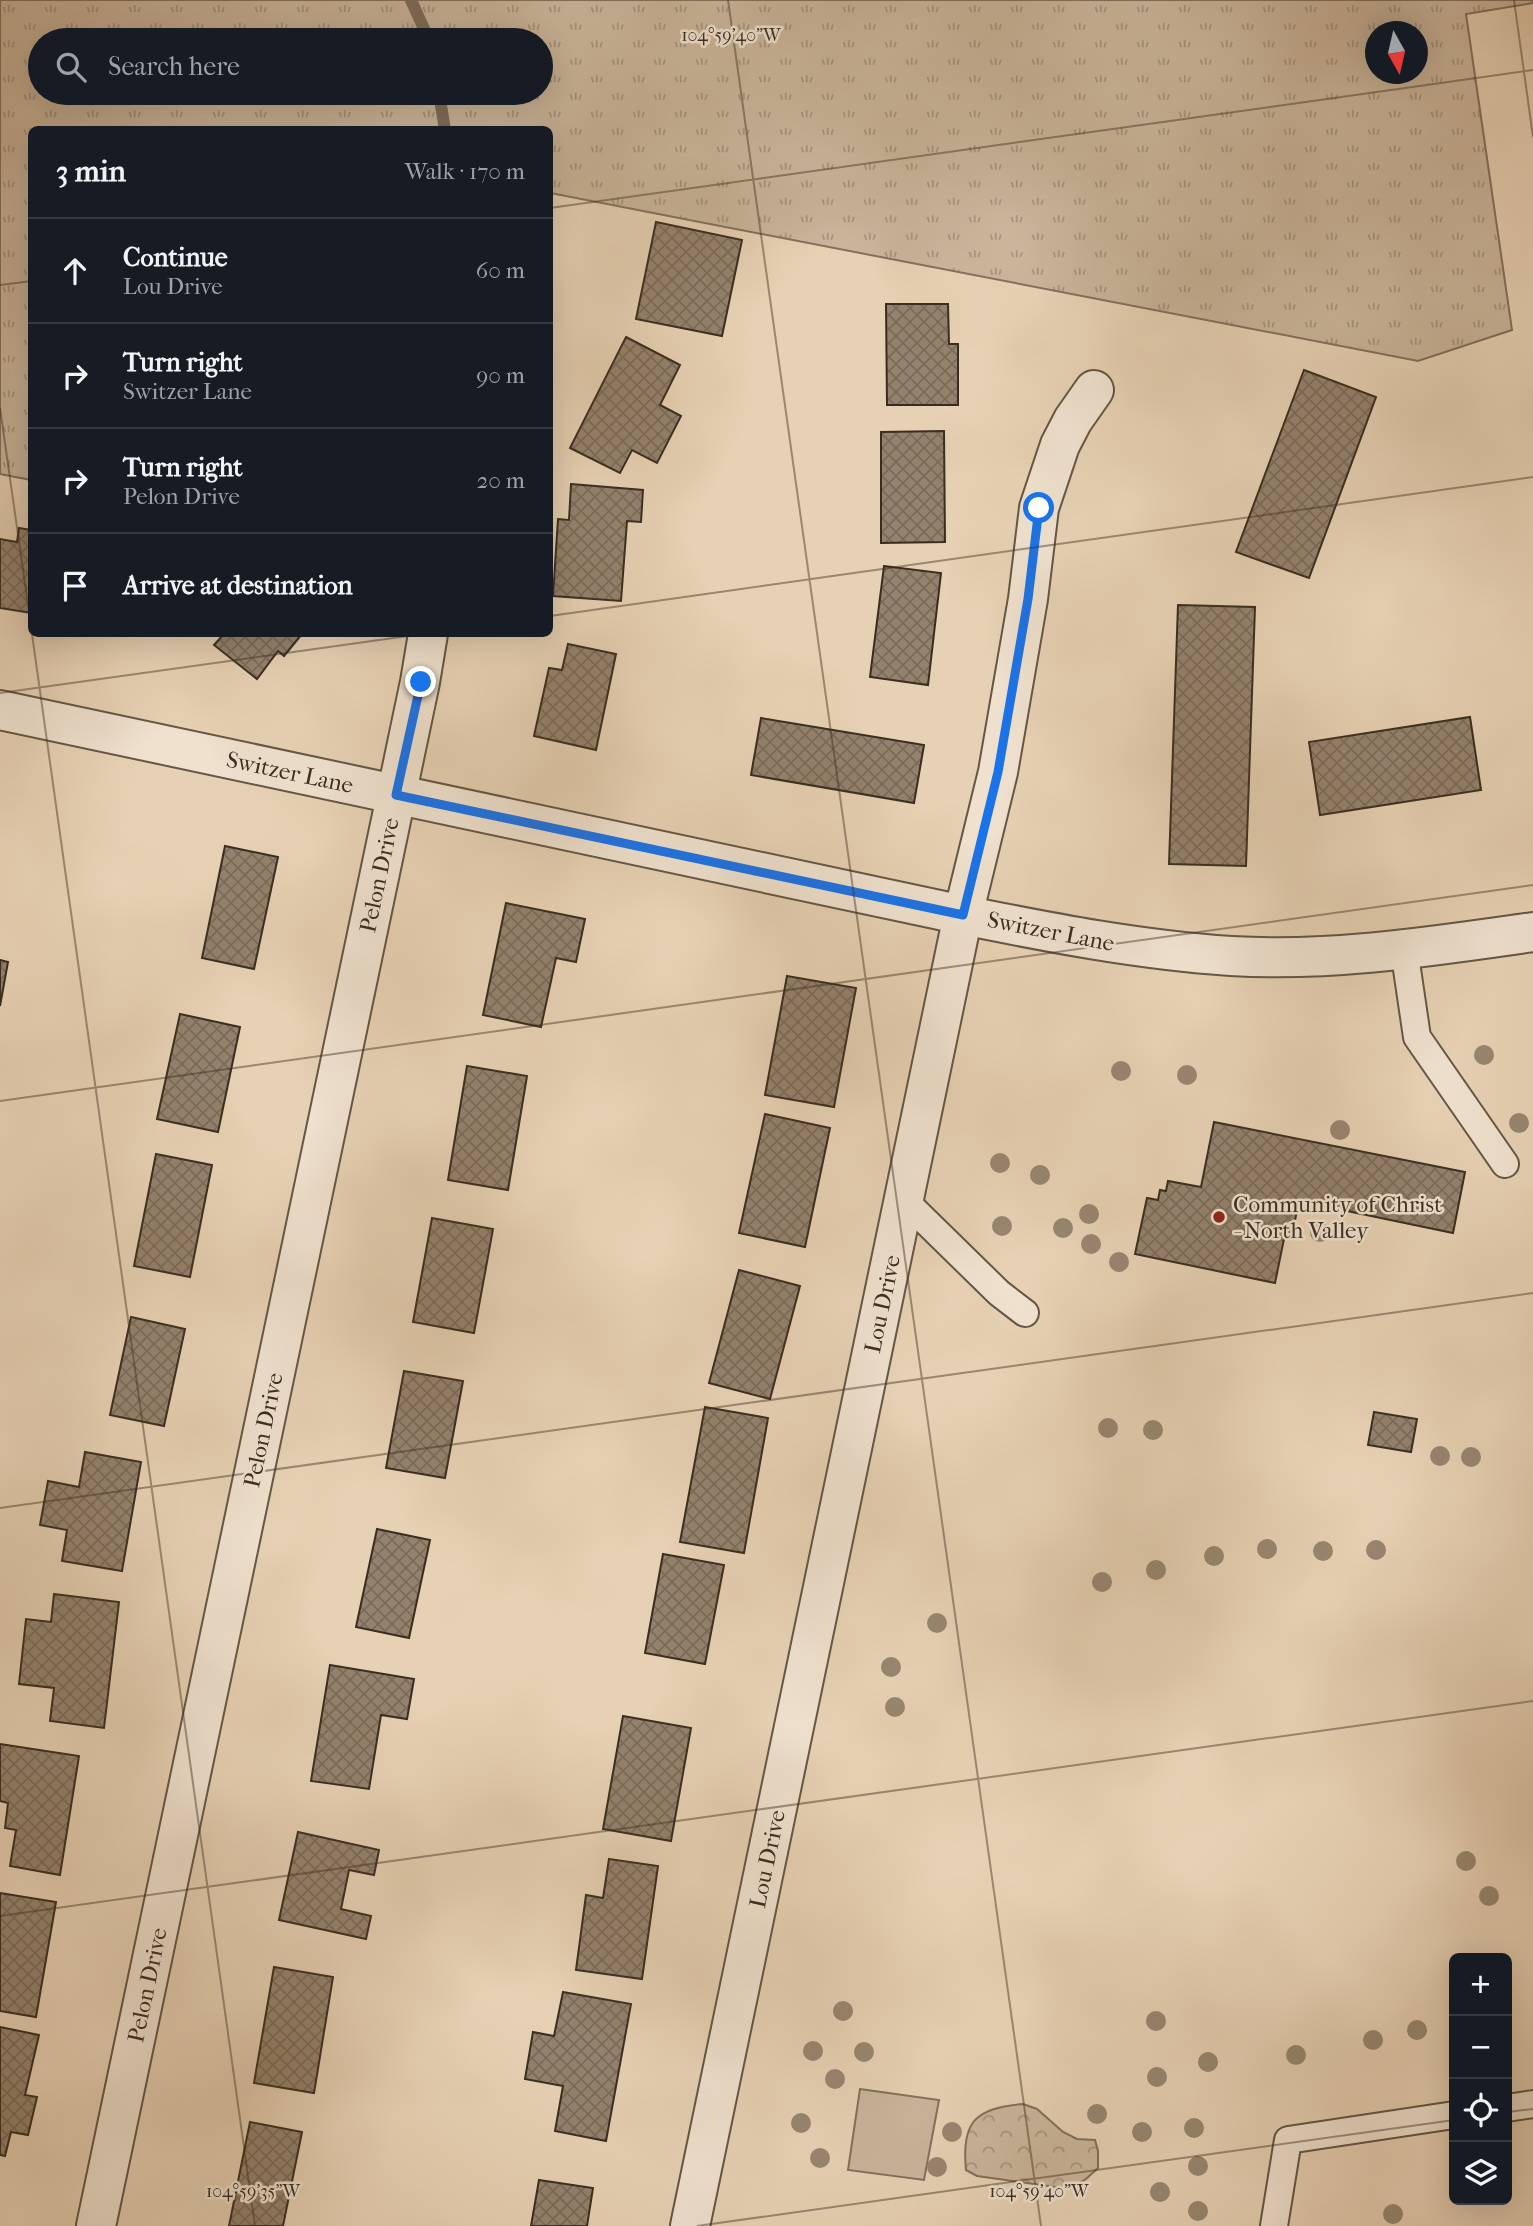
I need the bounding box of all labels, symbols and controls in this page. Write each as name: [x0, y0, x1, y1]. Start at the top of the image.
north arrow: [1365, 21, 1428, 84]
text: 104°59'40"W: [681, 25, 782, 46]
search box: [28, 28, 553, 105]
icon: search: [52, 48, 90, 86]
text: Search here: [108, 51, 240, 82]
text: 3 min: [56, 154, 126, 189]
text: Walk · 170 m: [405, 158, 525, 185]
text: Continue: [123, 242, 228, 273]
icon: ahead: [56, 252, 94, 290]
text: 60 m: [476, 257, 525, 284]
text: Lou Drive: [123, 273, 223, 300]
text: Turn right: [123, 347, 243, 378]
icon: right: [56, 357, 94, 395]
text: 90 m: [476, 362, 525, 389]
text: Switzer Lane: [123, 378, 252, 405]
text: Turn right: [123, 452, 243, 483]
icon: right: [56, 462, 94, 500]
text: 20 m: [476, 467, 525, 494]
text: Pelon Drive: [123, 483, 240, 510]
route start: [1023, 492, 1054, 523]
icon: arrive: [56, 567, 94, 605]
text: Arrive at destination: [123, 570, 353, 601]
route end: [405, 666, 436, 697]
street label: Switzer Lane: [224, 746, 356, 799]
street label: Pelon Drive: [354, 815, 405, 935]
street label: Switzer Lane: [985, 906, 1117, 957]
place label: Community of Christ - North Valley: [1233, 1191, 1442, 1244]
marker: Community of Christ - North Valley: [1211, 1209, 1227, 1225]
street label: Lou Drive: [859, 1253, 906, 1356]
street label: Pelon Drive: [238, 1370, 289, 1490]
street label: Lou Drive: [744, 1808, 791, 1911]
street label: Pelon Drive: [122, 1925, 173, 2045]
map controls: [1449, 1953, 1512, 2205]
button: +: [1449, 1953, 1512, 2016]
button: −: [1449, 2016, 1512, 2079]
button: locate: [1449, 2079, 1512, 2142]
button: layers: [1449, 2142, 1512, 2205]
text: 104°59'35"W: [206, 2181, 301, 2202]
text: 104°59'40"W: [989, 2181, 1090, 2202]

